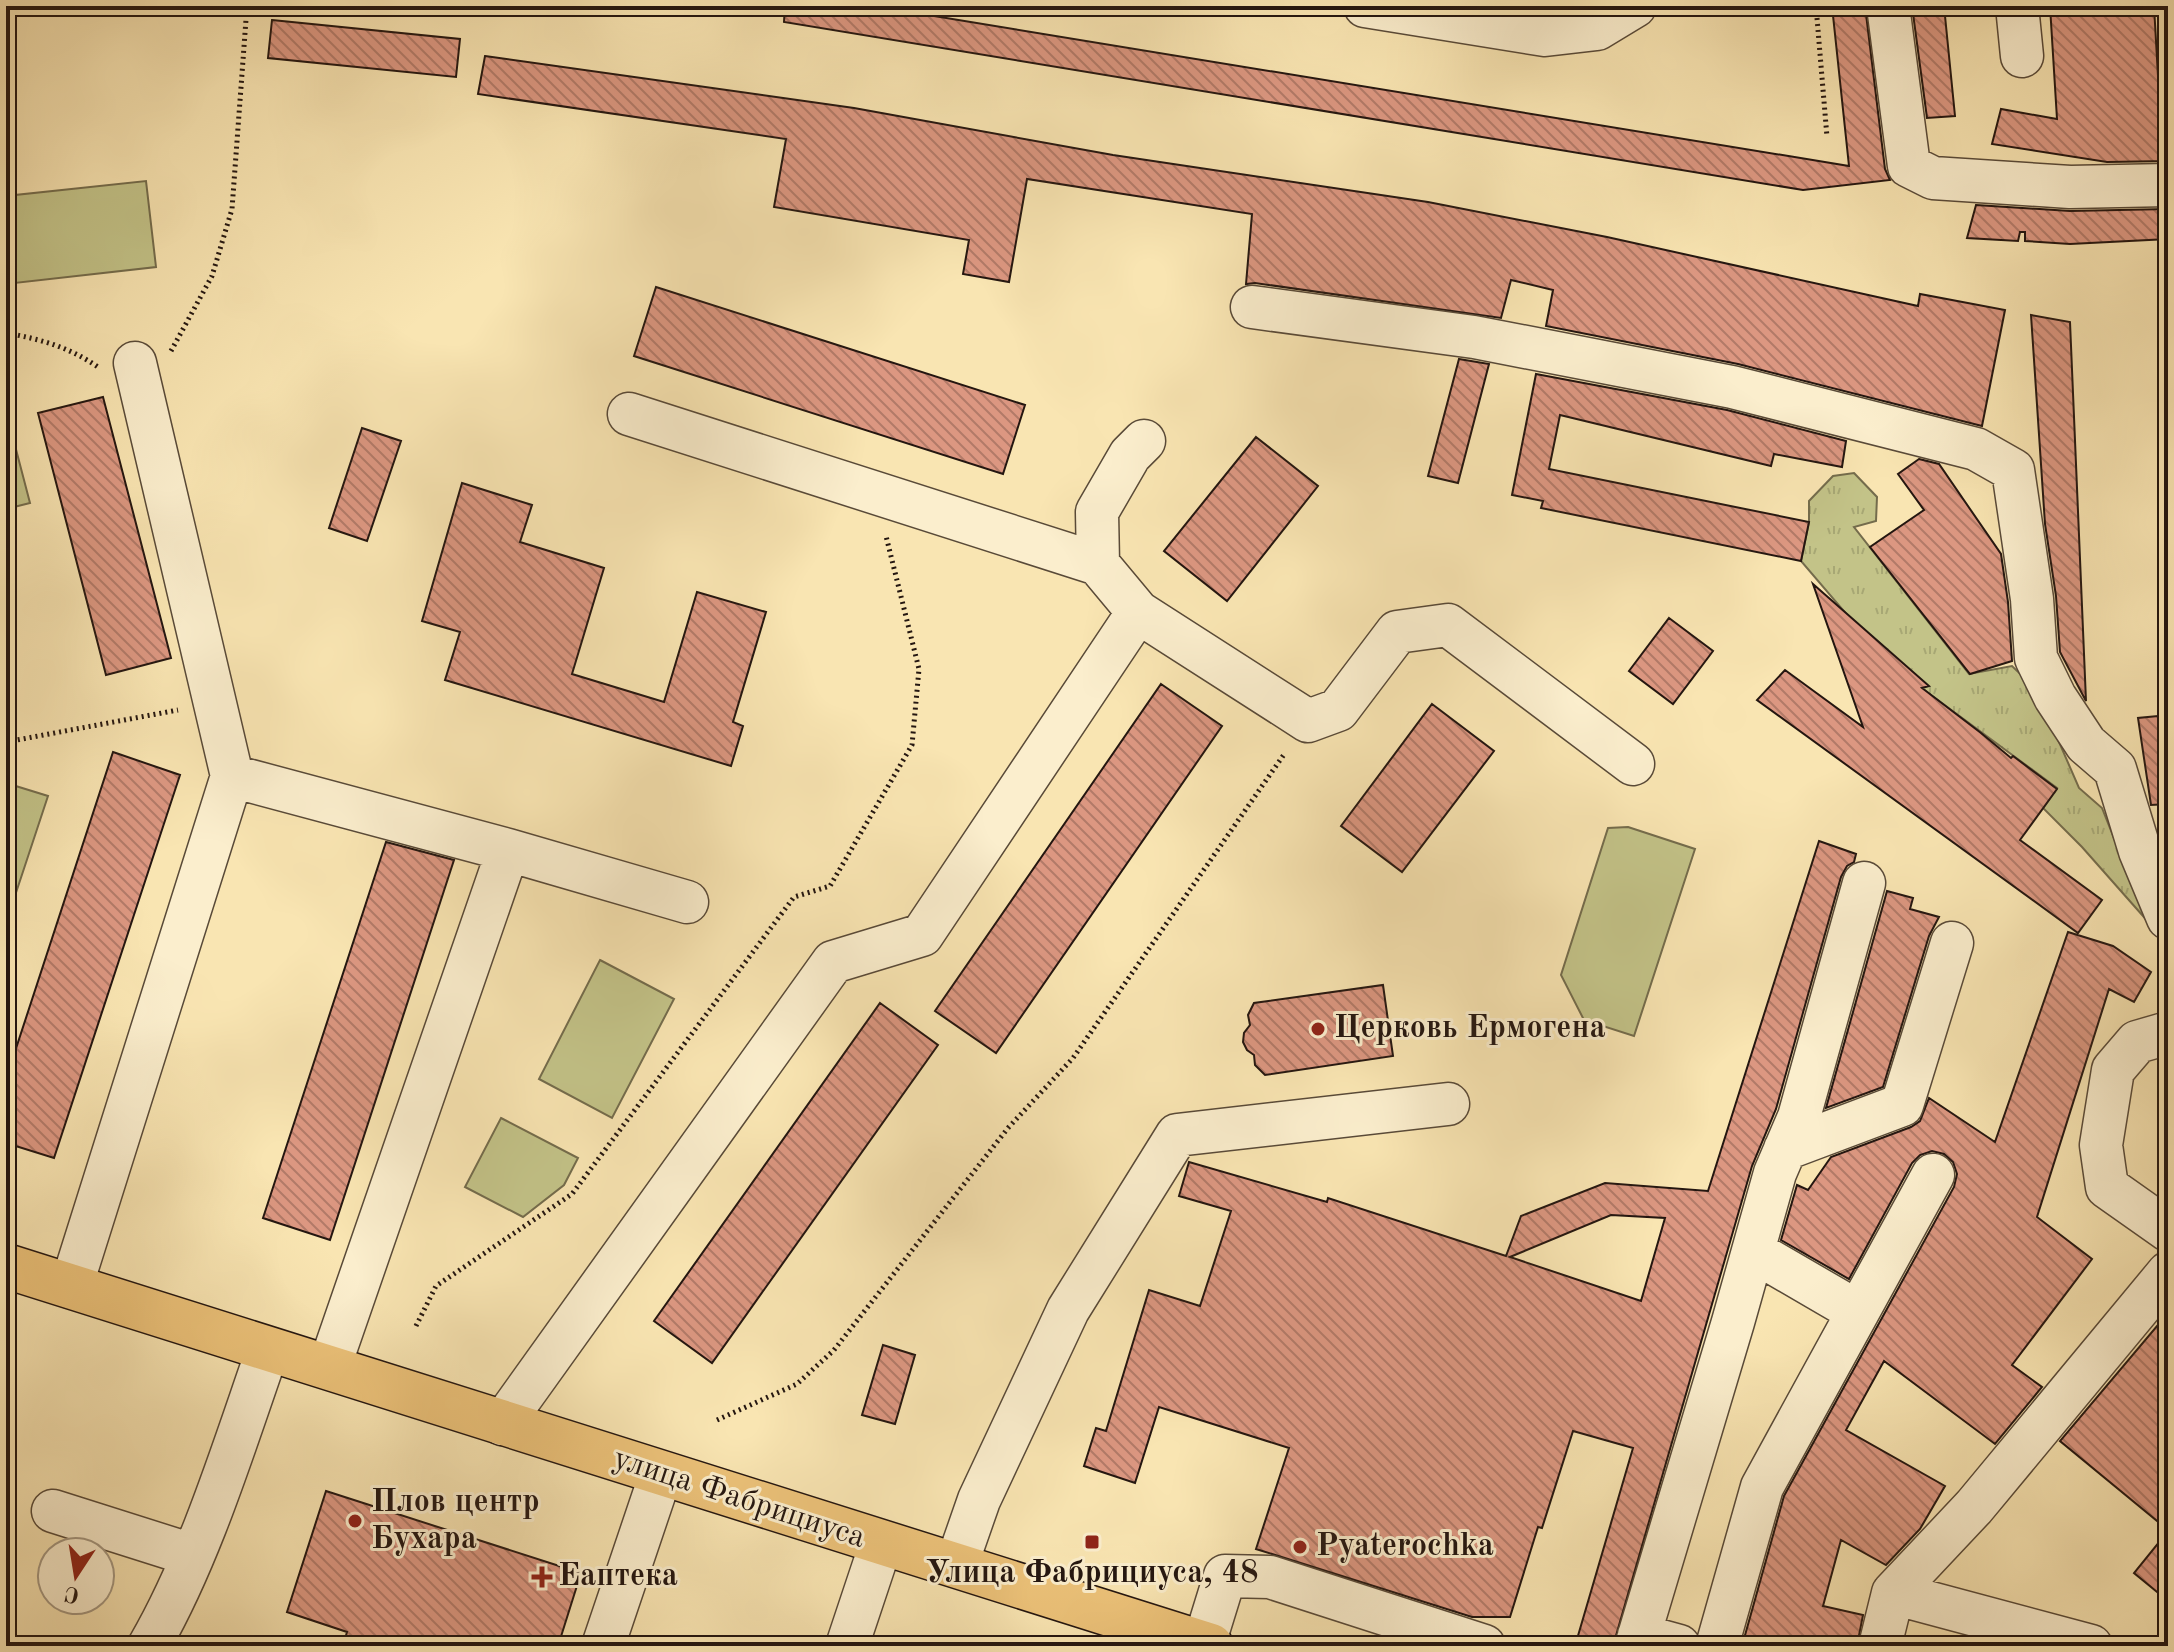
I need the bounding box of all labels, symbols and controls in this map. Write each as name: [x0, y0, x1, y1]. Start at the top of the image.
place label: Церковь Ермогена: [1334, 1013, 1606, 1045]
marker: Церковь Ермогена: [1309, 1020, 1327, 1038]
street label: улица Фабрициуса: [609, 1443, 869, 1555]
place label: Плов центр Бухара: [371, 1487, 540, 1556]
marker: Плов центр Бухара: [346, 1512, 364, 1530]
place label: Pyaterochka: [1316, 1531, 1494, 1563]
marker: Улица Фабрициуса, 48: [1083, 1533, 1101, 1551]
north arrow: [36, 1536, 116, 1616]
marker: Pyaterochka: [1291, 1538, 1309, 1556]
place label: Улица Фабрициуса, 48: [925, 1558, 1259, 1590]
place label: Еаптека: [558, 1561, 678, 1593]
marker: Еаптека: [533, 1568, 551, 1586]
text: С: [63, 1581, 82, 1606]

